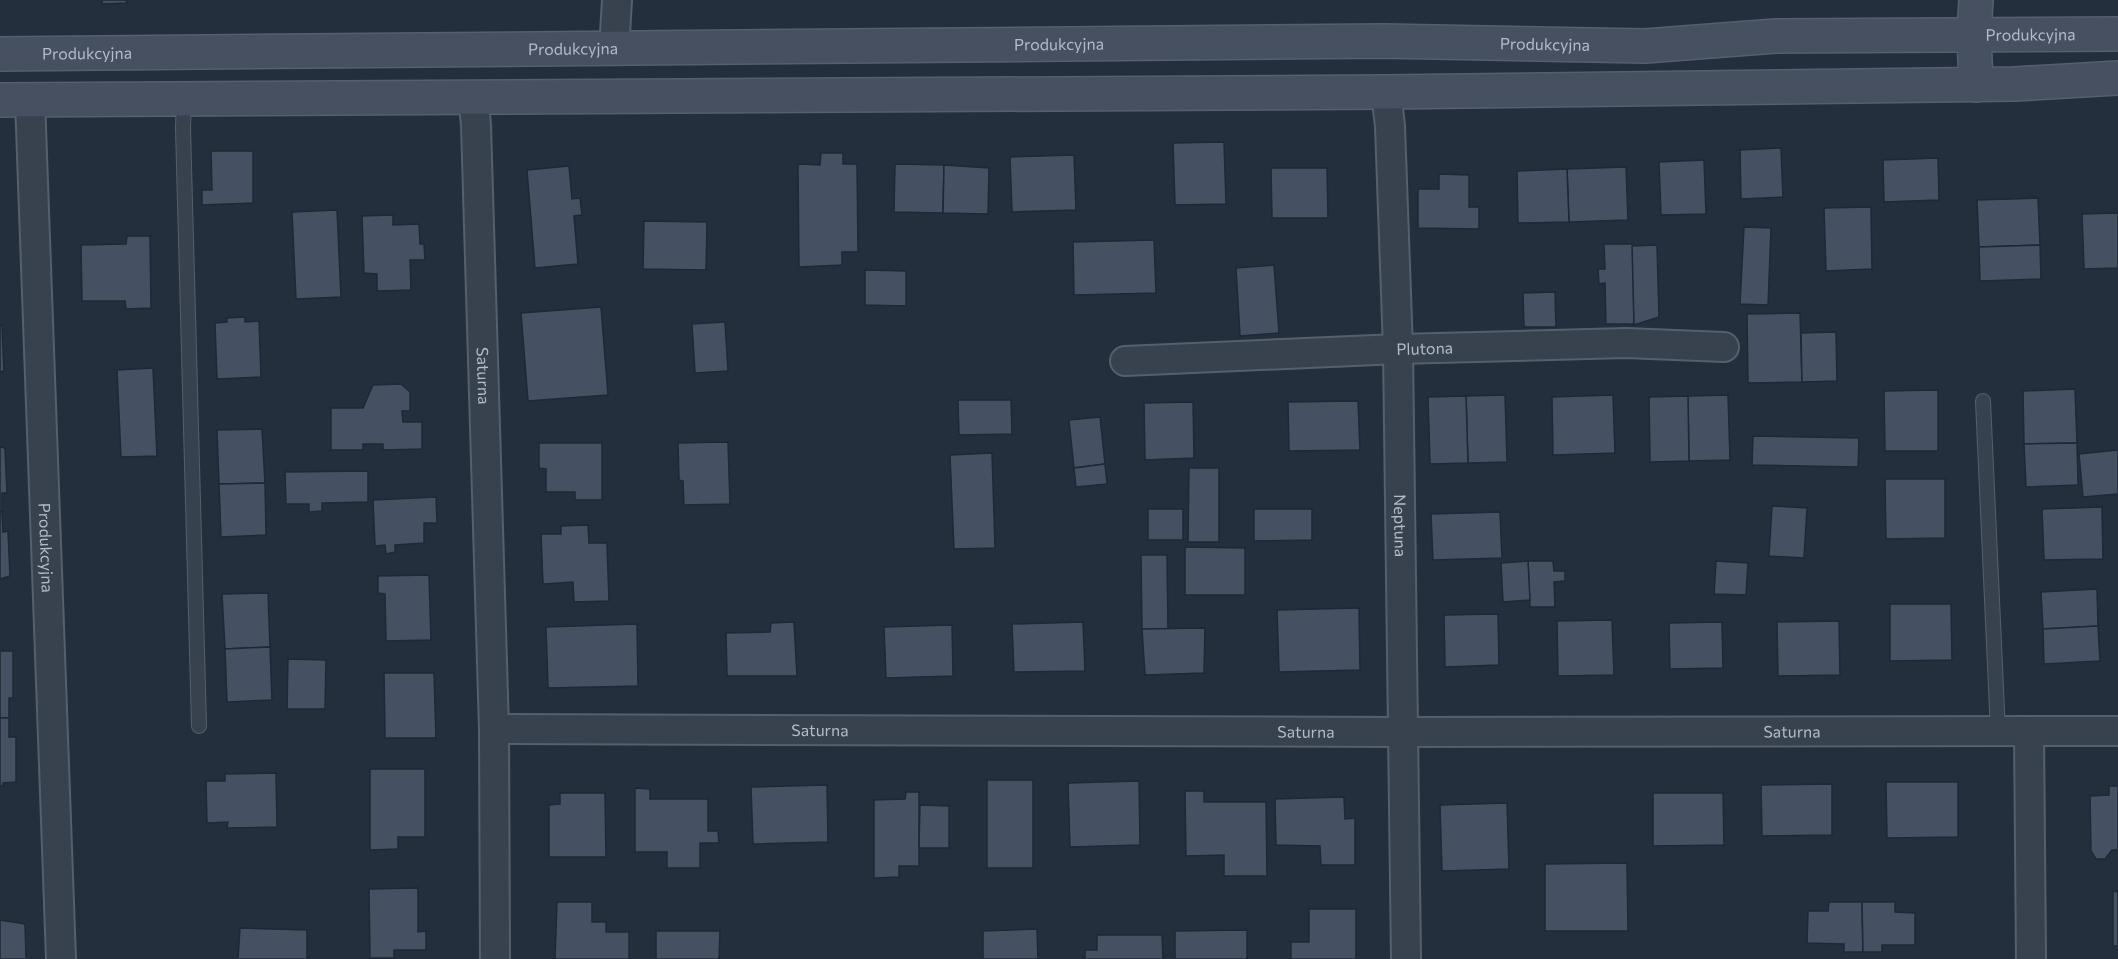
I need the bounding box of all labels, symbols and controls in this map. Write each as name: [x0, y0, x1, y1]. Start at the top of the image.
street label: Produkcyjna: [1985, 24, 2076, 44]
street label: Produkcyjna: [1500, 33, 1590, 54]
street label: Produkcyjna: [1014, 34, 1104, 53]
street label: Produkcyjna: [528, 38, 618, 58]
street label: Produkcyjna: [42, 43, 132, 63]
street label: Plutona: [1396, 338, 1453, 358]
street label: Saturna: [474, 347, 494, 405]
street label: Neptuna: [1391, 494, 1411, 557]
street label: Produkcyjna: [36, 502, 58, 593]
street label: Saturna: [791, 720, 849, 739]
street label: Saturna: [1763, 721, 1821, 740]
street label: Saturna: [1277, 722, 1335, 741]

